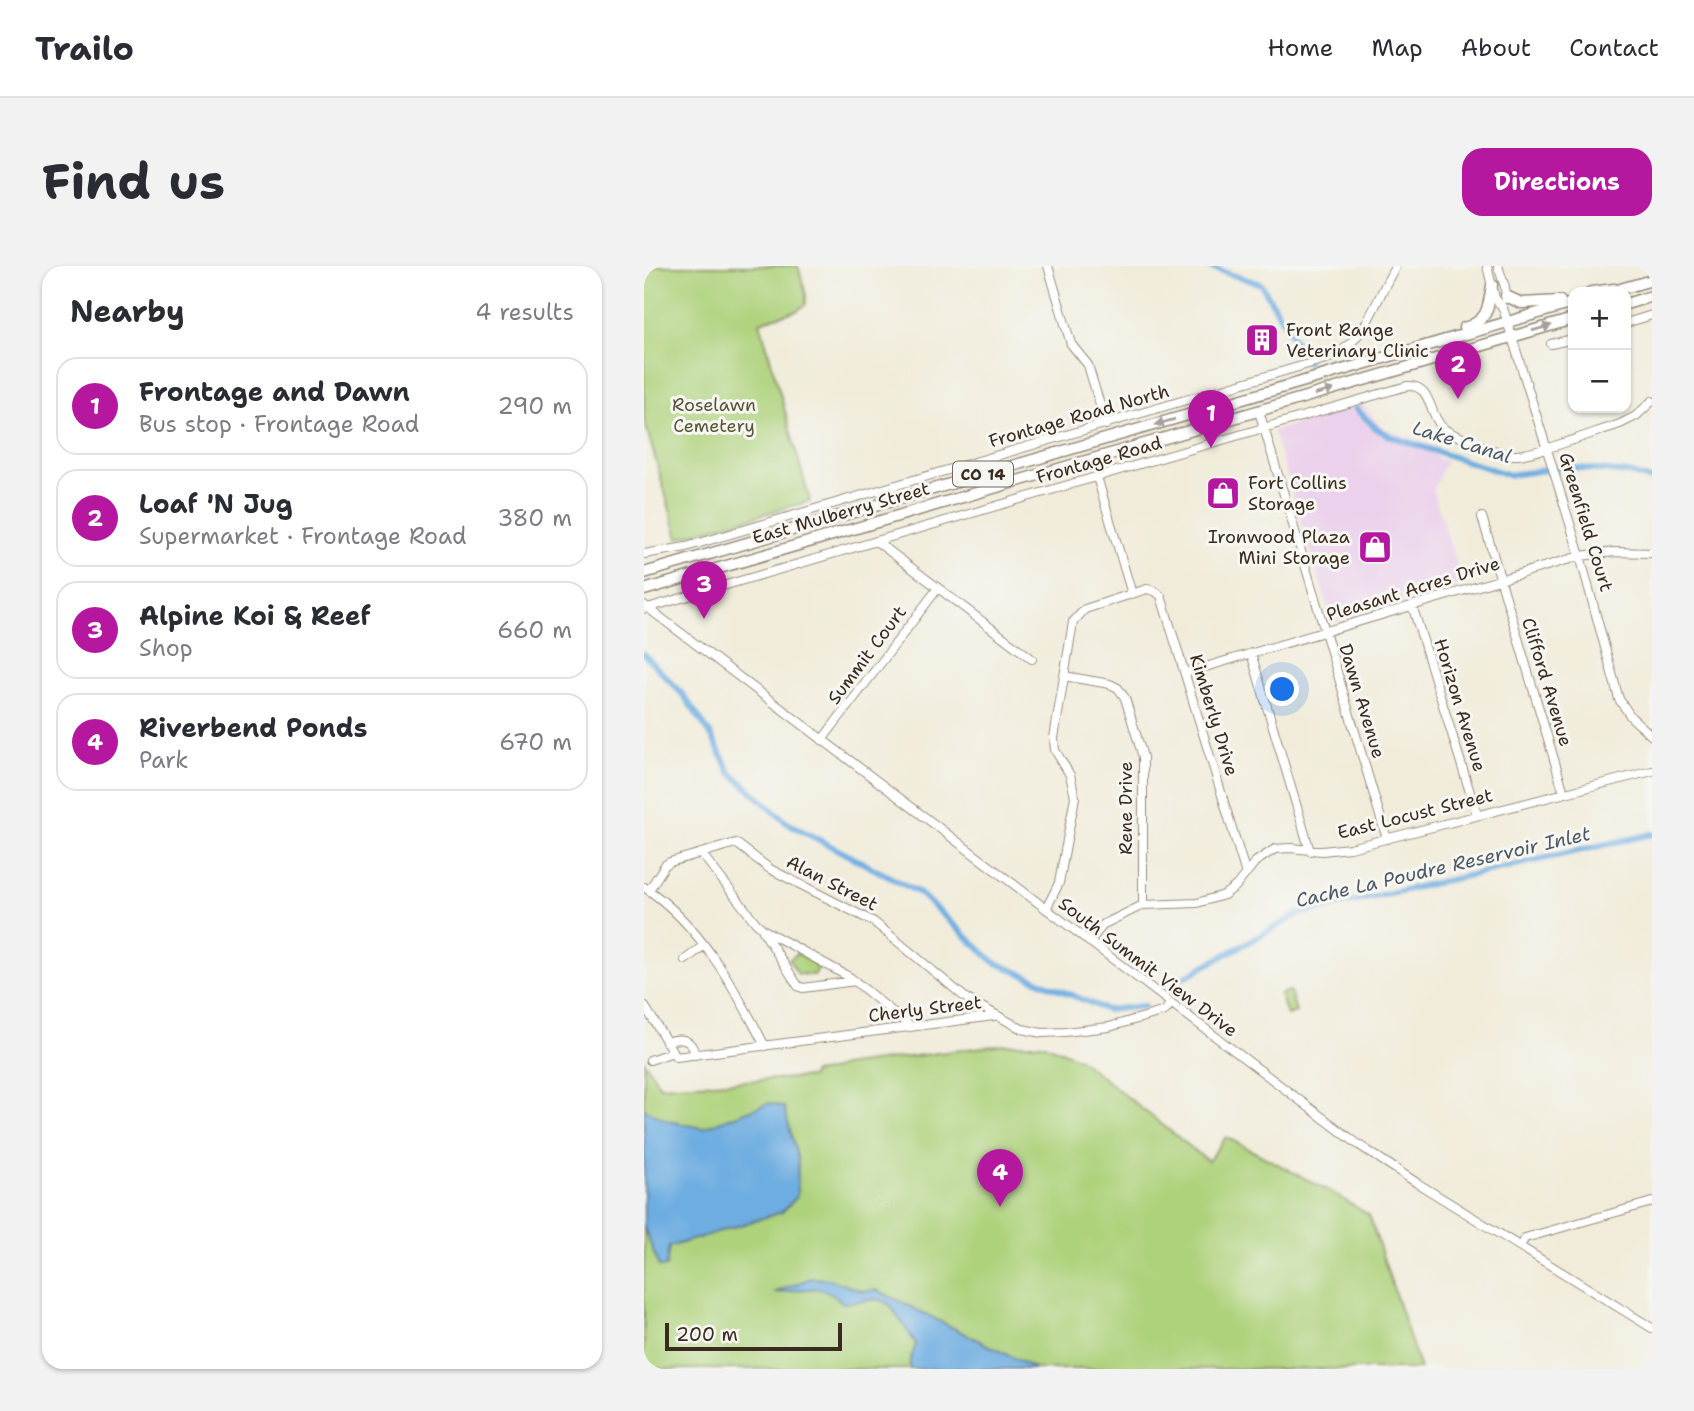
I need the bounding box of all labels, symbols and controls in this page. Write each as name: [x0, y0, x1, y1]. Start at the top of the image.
text: Trailo: [35, 26, 134, 71]
text: Home: [1267, 32, 1333, 64]
text: Map: [1371, 32, 1423, 64]
text: About: [1461, 32, 1531, 64]
text: Contact: [1569, 32, 1659, 64]
button: Directions: [1462, 148, 1652, 216]
text: Find us: [42, 149, 225, 215]
map controls: [1568, 287, 1631, 413]
button: +: [1568, 287, 1631, 350]
text: Nearby: [70, 291, 185, 332]
text: 4 results: [475, 297, 574, 327]
place label: Front Range Veterinary Clinic: [1286, 318, 1429, 363]
building icon: Front Range Veterinary Clinic: [1243, 321, 1281, 359]
one-way arrow: [1532, 322, 1553, 332]
pin: 2: [1435, 341, 1481, 399]
button: −: [1568, 350, 1631, 413]
text: Frontage and Dawn: [139, 374, 410, 409]
street label: Frontage Road North: [986, 379, 1172, 453]
one-way arrow: [1314, 386, 1335, 396]
pin: 1: [1188, 390, 1234, 448]
text: 1: [90, 391, 100, 421]
text: 290 m: [498, 391, 572, 421]
park label: Roselawn Cemetery: [672, 393, 756, 438]
text: Bus stop · Frontage Road: [139, 409, 419, 439]
water label: Lake Canal: [1409, 415, 1515, 469]
one-way arrow: [1154, 417, 1175, 427]
street label: Frontage Road: [1033, 431, 1165, 489]
street label: Greenfield Court: [1553, 450, 1619, 595]
road number: CO 14: [953, 462, 1013, 486]
place label: Fort Collins Storage: [1248, 471, 1347, 516]
shop icon: Fort Collins Storage: [1204, 474, 1242, 512]
street label: East Mulberry Street: [749, 476, 933, 550]
text: Loaf 'N Jug: [139, 486, 293, 521]
text: 2: [87, 503, 103, 533]
text: 380 m: [497, 503, 572, 533]
text: Supermarket · Frontage Road: [139, 521, 467, 551]
place label: Ironwood Plaza Mini Storage: [1208, 525, 1350, 570]
shop icon: Ironwood Plaza Mini Storage: [1356, 528, 1394, 566]
street label: Pleasant Acres Drive: [1323, 551, 1503, 627]
pin: 3: [681, 561, 727, 619]
text: Alpine Koi & Reef: [139, 598, 371, 633]
street label: Summit Court: [822, 601, 912, 709]
text: 3: [87, 615, 103, 645]
text: 660 m: [497, 615, 572, 645]
street label: Clifford Avenue: [1516, 615, 1578, 749]
text: Shop: [139, 633, 193, 663]
street label: Horizon Avenue: [1428, 636, 1492, 774]
street label: Dawn Avenue: [1333, 641, 1391, 761]
street label: Kimberly Drive: [1184, 651, 1244, 779]
your location: [1265, 672, 1299, 706]
text: Riverbend Ponds: [139, 710, 367, 745]
text: 4: [87, 727, 103, 757]
text: 670 m: [499, 727, 572, 757]
text: Park: [139, 745, 188, 775]
street label: Rene Drive: [1114, 761, 1138, 855]
street label: East Locust Street: [1335, 783, 1495, 845]
water label: Cache La Poudre Reservoir Inlet: [1293, 821, 1593, 913]
street label: Alan Street: [782, 850, 882, 916]
street label: South Summit View Drive: [1054, 892, 1242, 1042]
street label: Cherly Street: [867, 990, 983, 1028]
pin: 4: [977, 1149, 1023, 1207]
scale bar: [665, 1320, 842, 1352]
text: 200 m: [676, 1322, 738, 1347]

